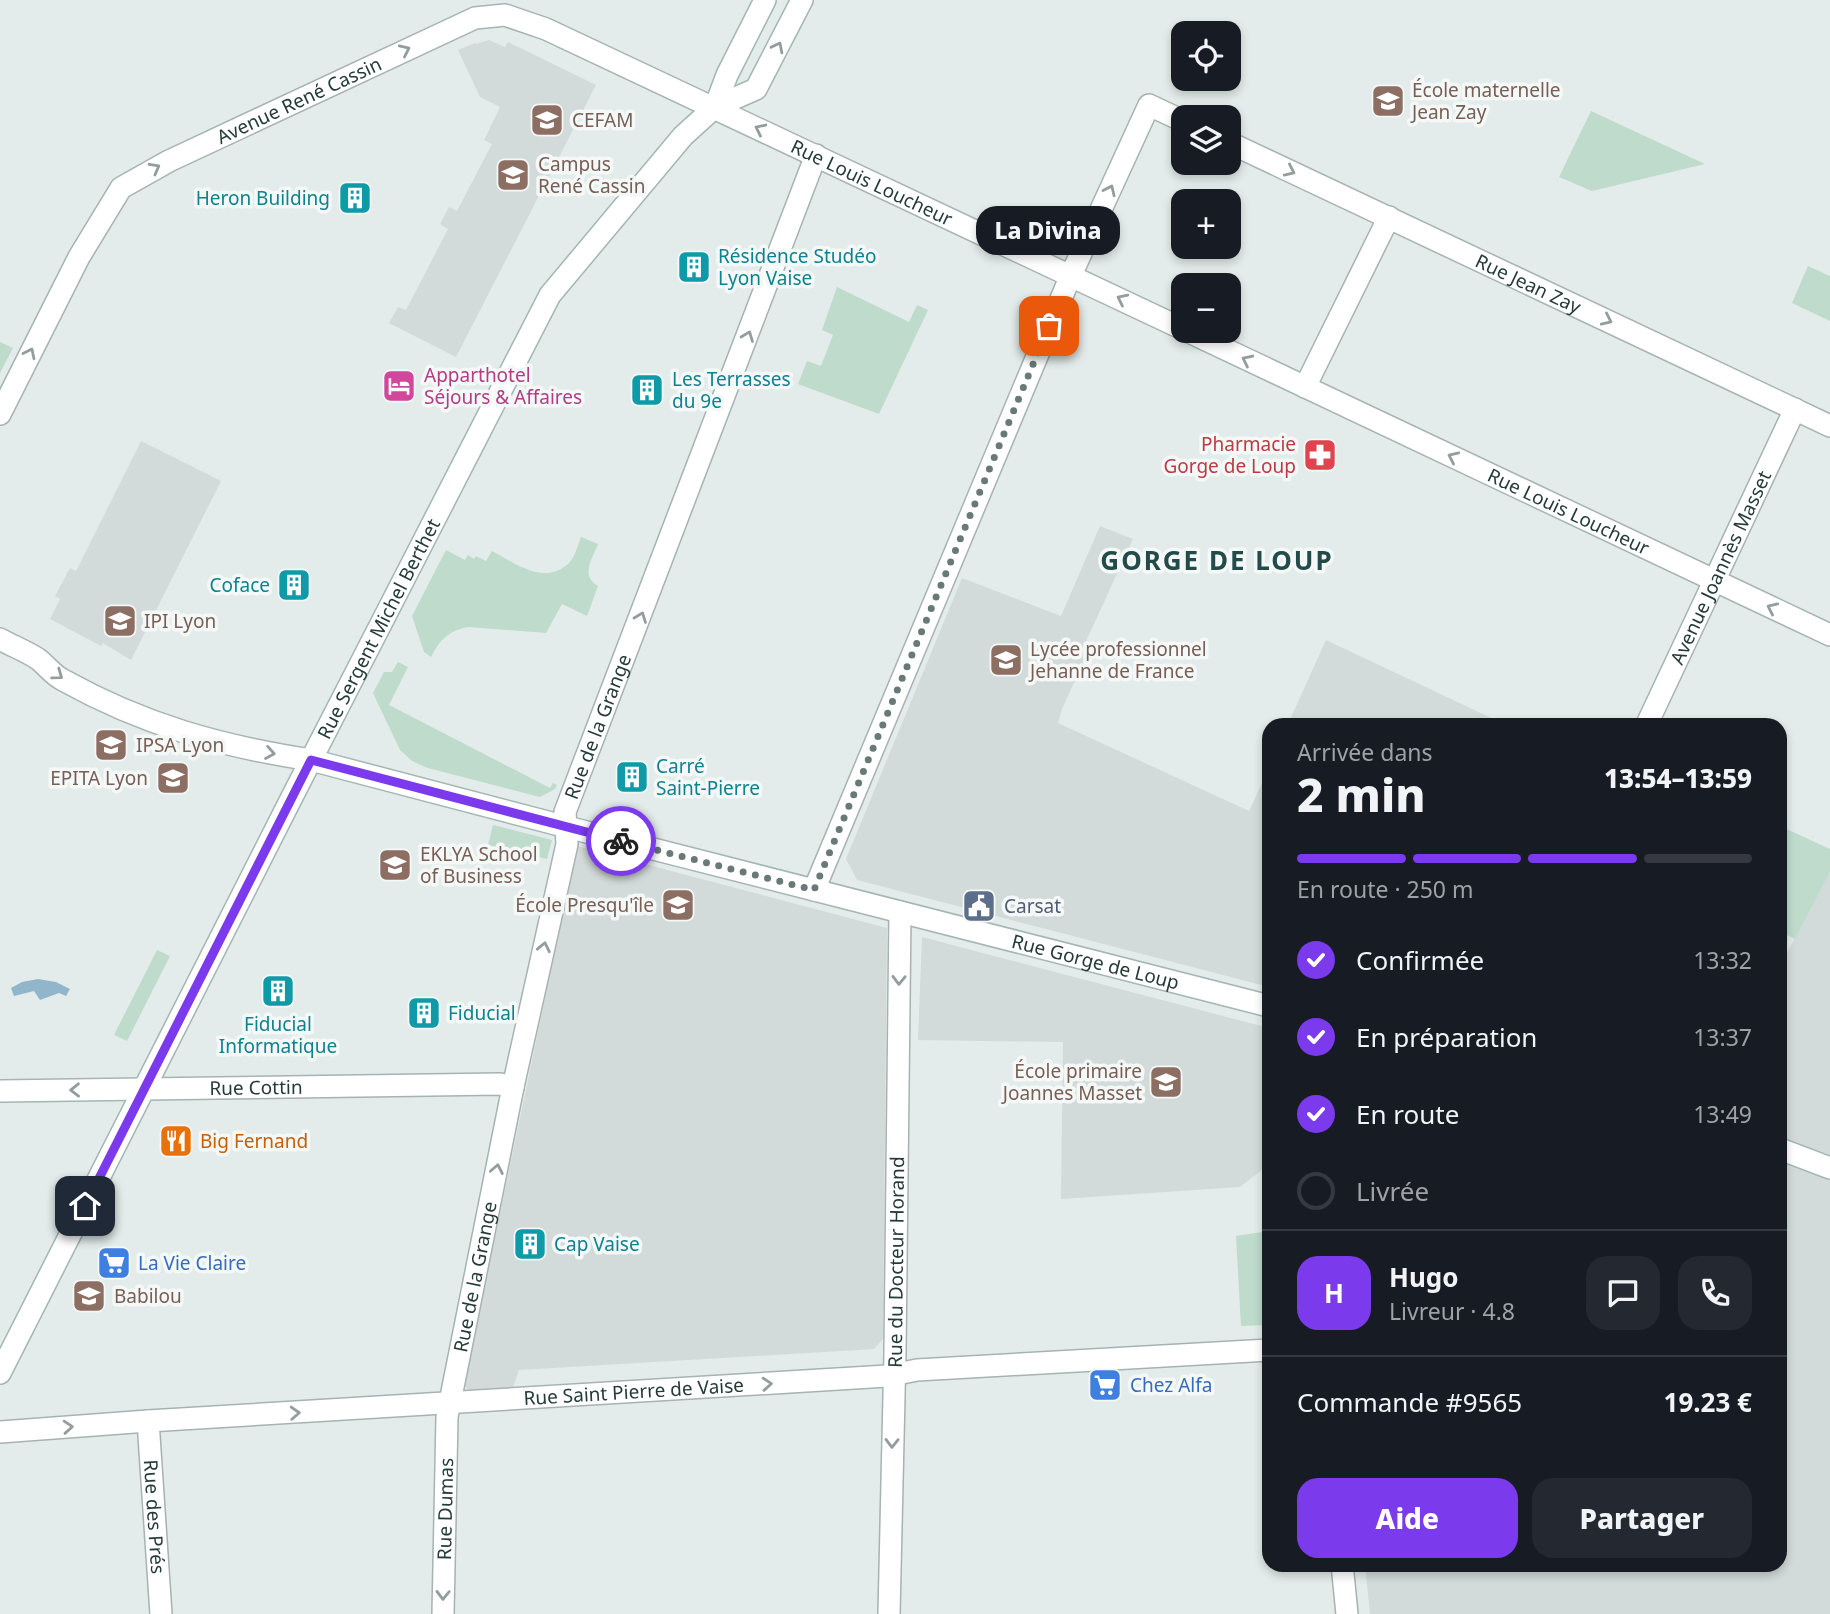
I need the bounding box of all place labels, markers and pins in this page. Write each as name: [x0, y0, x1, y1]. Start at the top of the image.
place label: École maternelle Jean Zay: [1410, 77, 1561, 125]
school or university icon: École maternelle Jean Zay: [1369, 82, 1407, 120]
school or university icon: CEFAM: [528, 101, 566, 139]
place label: CEFAM: [572, 107, 633, 133]
place label: Campus René Cassin: [538, 151, 645, 199]
school or university icon: Campus René Cassin: [494, 156, 532, 194]
building icon: Heron Building: [336, 179, 374, 217]
place label: Heron Building: [196, 185, 330, 211]
callout: La Divina: [977, 207, 1121, 256]
place label: Résidence Studéo Lyon Vaise: [718, 243, 876, 291]
building icon: Résidence Studéo Lyon Vaise: [675, 248, 713, 286]
pin: [1019, 296, 1079, 356]
place label: Apparthotel Séjours & Affaires: [424, 362, 582, 410]
place label: Les Terrasses du 9e: [672, 366, 791, 414]
hotel icon: Apparthotel Séjours & Affaires: [380, 367, 418, 405]
building icon: Les Terrasses du 9e: [628, 371, 666, 409]
place label: Pharmacie Gorge de Loup: [1163, 431, 1296, 479]
pharmacy icon: Pharmacie Gorge de Loup: [1301, 436, 1339, 474]
building icon: Coface: [275, 566, 313, 604]
place label: Coface: [209, 572, 270, 598]
school or university icon: IPI Lyon: [101, 602, 139, 640]
place label: IPI Lyon: [144, 608, 216, 634]
place label: Lycée professionnel Jehanne de France: [1028, 636, 1207, 684]
school or university icon: Lycée professionnel Jehanne de France: [987, 641, 1025, 679]
school or university icon: IPSA Lyon: [92, 726, 130, 764]
place label: IPSA Lyon: [136, 732, 224, 758]
place label: Carré Saint-Pierre: [656, 753, 760, 801]
building icon: Carré Saint-Pierre: [613, 758, 651, 796]
school or university icon: EPITA Lyon: [154, 759, 192, 797]
place label: EPITA Lyon: [50, 765, 148, 791]
place label: EKLYA School of Business: [420, 841, 538, 889]
school or university icon: EKLYA School of Business: [376, 846, 414, 884]
school or university icon: École Presqu'île: [659, 886, 697, 924]
public building icon: Carsat: [960, 887, 998, 925]
place label: École Presqu'île: [515, 892, 654, 918]
place label: Carsat: [1004, 893, 1061, 919]
building icon: Fiducial Informatique: [259, 972, 297, 1010]
building icon: Fiducial: [405, 994, 443, 1032]
place label: Fiducial: [448, 1000, 516, 1026]
place label: Fiducial Informatique: [219, 1011, 337, 1059]
place label: École primaire Joannes Masset: [1001, 1058, 1142, 1106]
school or university icon: École primaire Joannes Masset: [1147, 1063, 1185, 1101]
restaurant icon: Big Fernand: [157, 1122, 195, 1160]
place label: Big Fernand: [200, 1128, 308, 1154]
pin: [55, 1176, 115, 1236]
building icon: Cap Vaise: [511, 1225, 549, 1263]
place label: Cap Vaise: [554, 1231, 640, 1257]
supermarket icon: La Vie Claire: [95, 1244, 133, 1282]
place label: La Vie Claire: [138, 1250, 246, 1276]
school or university icon: Babilou: [70, 1277, 108, 1315]
place label: Babilou: [114, 1283, 182, 1309]
supermarket icon: Chez Alfa: [1086, 1366, 1124, 1404]
place label: Chez Alfa: [1130, 1372, 1212, 1398]

